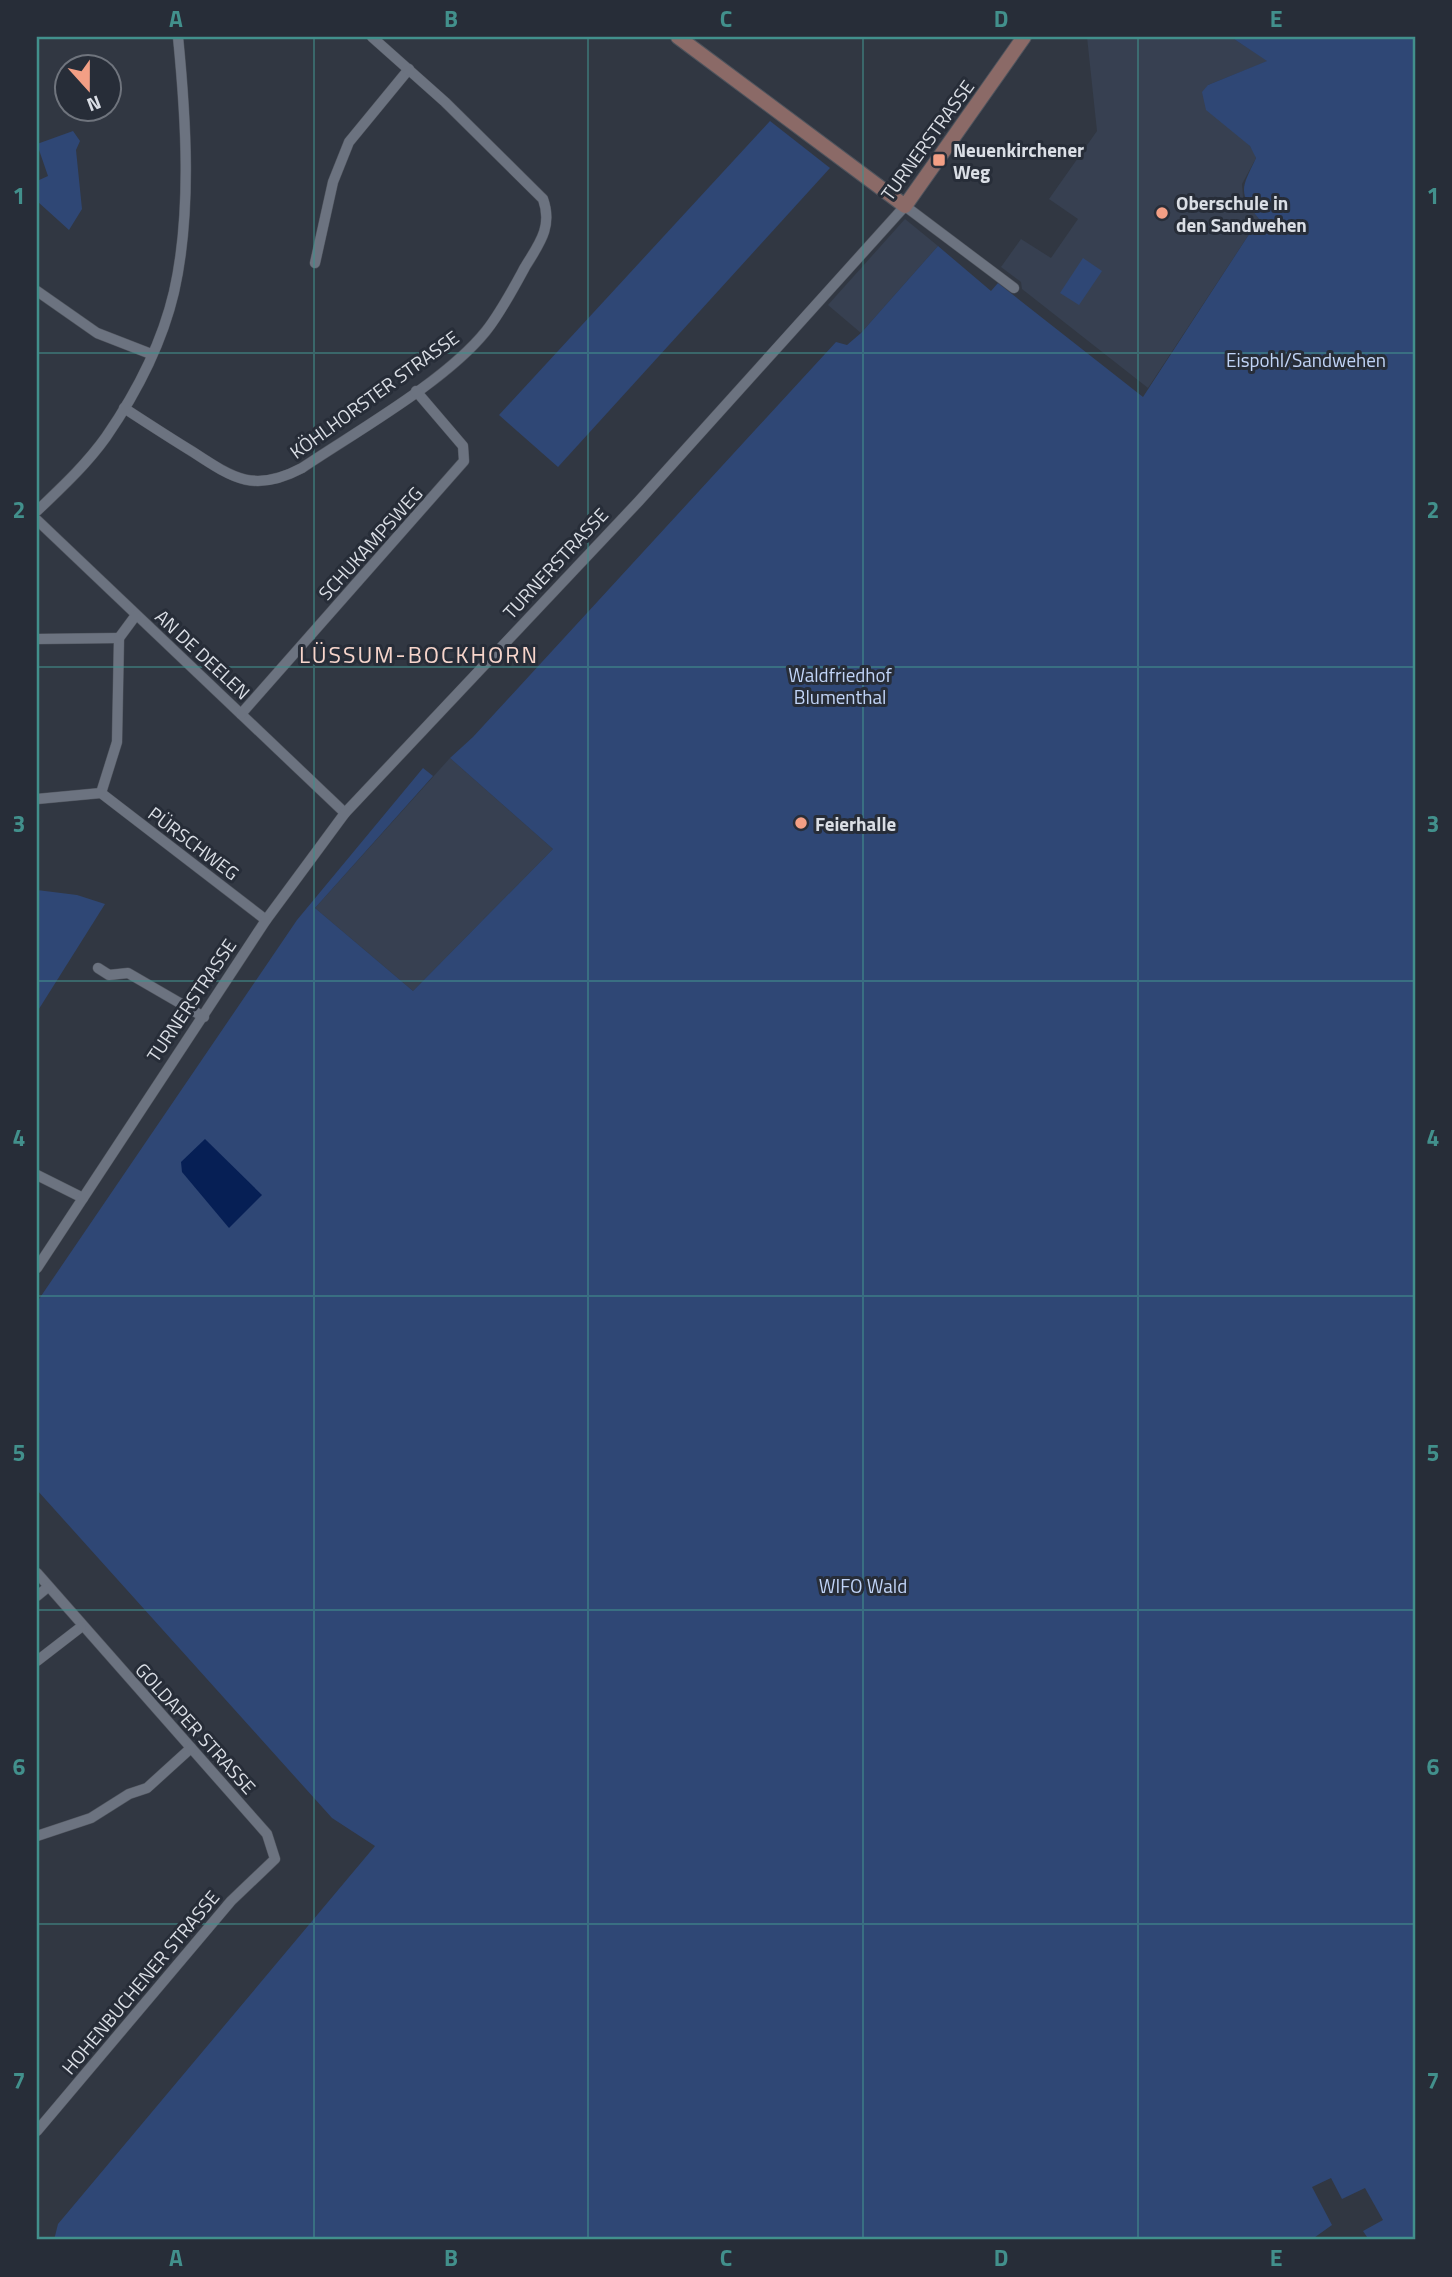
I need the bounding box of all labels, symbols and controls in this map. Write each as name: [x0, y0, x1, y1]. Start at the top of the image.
text: A: [169, 1, 183, 36]
text: B: [444, 1, 458, 36]
text: C: [720, 1, 732, 36]
text: D: [994, 1, 1008, 36]
text: E: [1270, 1, 1282, 36]
north arrow: [52, 52, 122, 122]
street label: TURNERSTRASSE: [873, 74, 981, 206]
text: N: [83, 88, 106, 120]
place label: Neuenkirchener Weg: [953, 135, 1084, 186]
marker: Neuenkirchener Weg: [931, 152, 947, 168]
text: 1: [13, 178, 25, 213]
text: 1: [1427, 178, 1439, 213]
place label: Oberschule in den Sandwehen: [1176, 188, 1307, 239]
marker: Oberschule in den Sandwehen: [1154, 205, 1170, 221]
street label: KÖHLHORSTER STRASSE: [283, 323, 465, 465]
park label: Eispohl/Sandwehen: [1226, 345, 1386, 374]
street label: SCHUKAMPSWEG: [311, 480, 429, 606]
text: 2: [13, 492, 25, 527]
text: 2: [1427, 492, 1439, 527]
street label: TURNERSTRASSE: [496, 501, 614, 625]
street label: AN DE DEELEN: [149, 602, 257, 706]
district label: LÜSSUM-BOCKHORN: [299, 637, 539, 672]
park label: Waldfriedhof Blumenthal: [788, 660, 893, 711]
street label: PÜRSCHWEG: [142, 799, 246, 887]
text: 3: [13, 806, 25, 841]
text: 3: [1427, 806, 1439, 841]
place label: Feierhalle: [815, 809, 897, 838]
marker: Feierhalle: [793, 815, 809, 831]
street label: TURNERSTRASSE: [139, 933, 243, 1067]
text: 4: [13, 1120, 25, 1155]
text: 4: [1427, 1120, 1439, 1155]
text: 5: [13, 1435, 25, 1470]
text: 5: [1427, 1435, 1439, 1470]
park label: WIFO Wald: [819, 1571, 907, 1600]
street label: GOLDAPER STRASSE: [129, 1656, 263, 1800]
text: 6: [13, 1749, 26, 1784]
text: 6: [1427, 1749, 1440, 1784]
street label: HOHENBUCHENER STRASSE: [54, 1884, 226, 2080]
text: 7: [13, 2063, 25, 2098]
text: 7: [1427, 2063, 1439, 2098]
text: A: [169, 2240, 183, 2275]
text: B: [444, 2240, 458, 2275]
text: C: [720, 2240, 732, 2275]
text: D: [994, 2240, 1008, 2275]
text: E: [1270, 2240, 1282, 2275]

